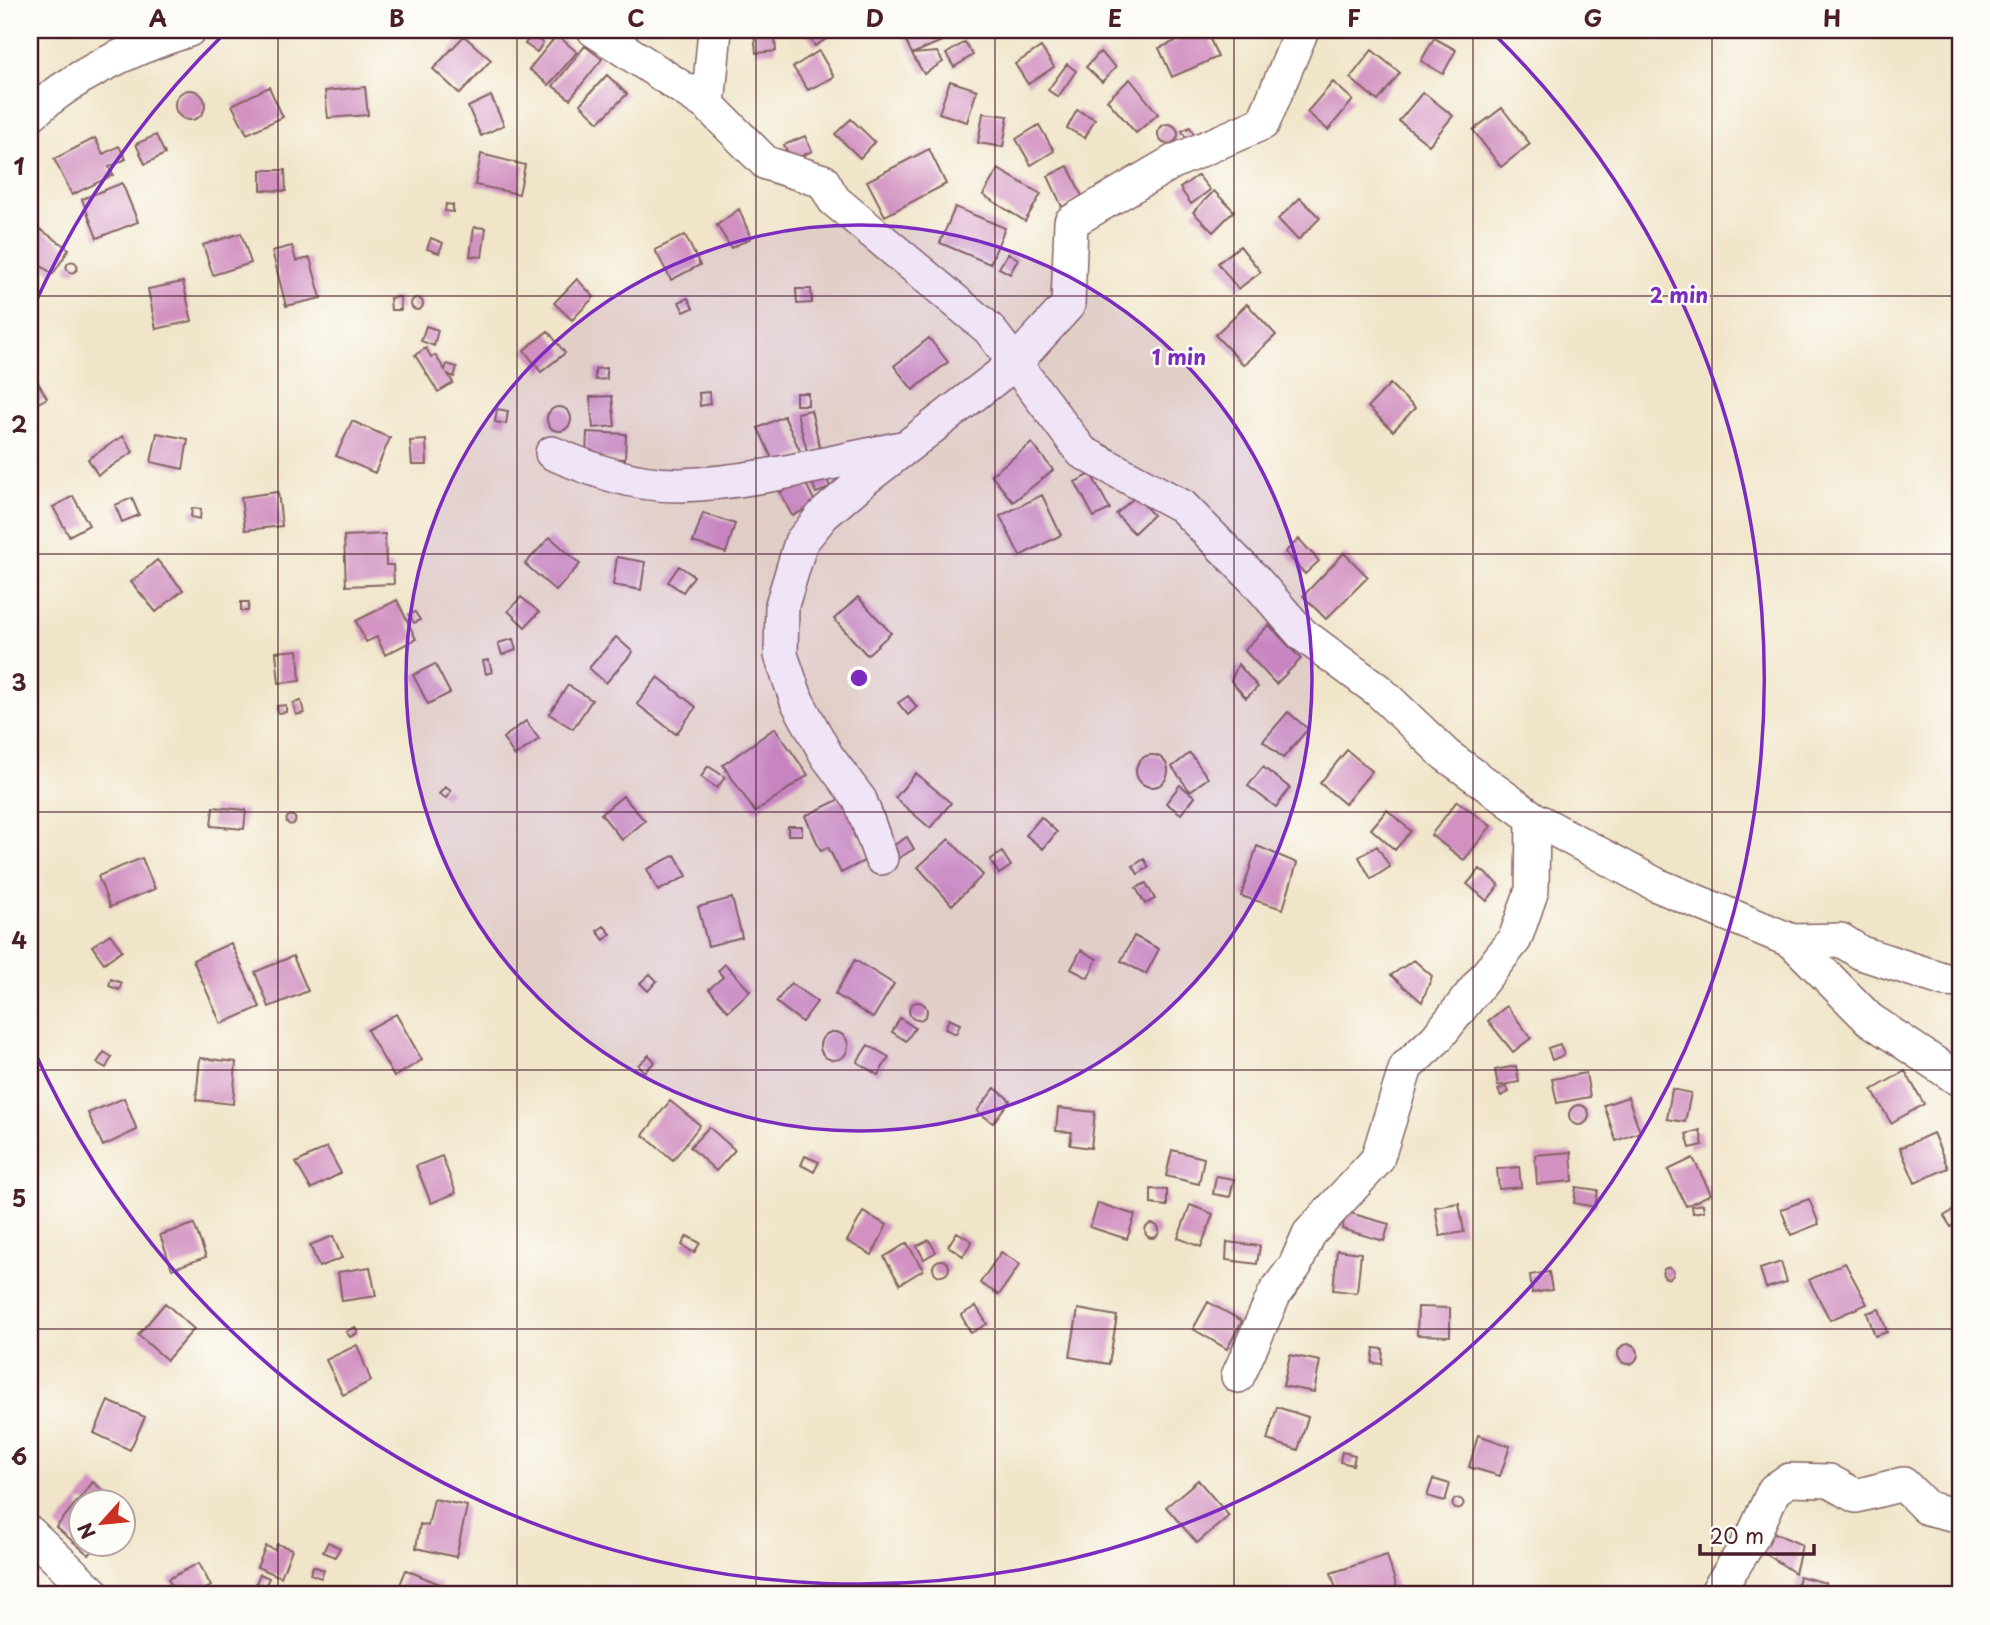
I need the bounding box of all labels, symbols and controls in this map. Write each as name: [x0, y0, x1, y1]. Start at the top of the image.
text: A: [149, 0, 167, 35]
text: B: [389, 0, 405, 35]
text: C: [627, 0, 645, 35]
text: D: [866, 0, 884, 35]
text: E: [1108, 0, 1122, 35]
text: F: [1347, 0, 1361, 35]
text: G: [1584, 0, 1602, 35]
text: H: [1823, 0, 1841, 35]
text: 1: [14, 148, 25, 183]
text: 2 min: [1650, 278, 1708, 310]
text: 1 min: [1152, 340, 1206, 372]
text: 2: [11, 406, 27, 441]
text: 3: [11, 664, 27, 699]
centre of rings: [847, 666, 871, 690]
text: 4: [11, 922, 27, 957]
text: 5: [12, 1180, 26, 1215]
text: 6: [11, 1438, 27, 1473]
north arrow: [66, 1488, 136, 1558]
scale bar: [1700, 1513, 1813, 1557]
text: N: [70, 1518, 102, 1544]
text: 20 m: [1710, 1519, 1764, 1551]

